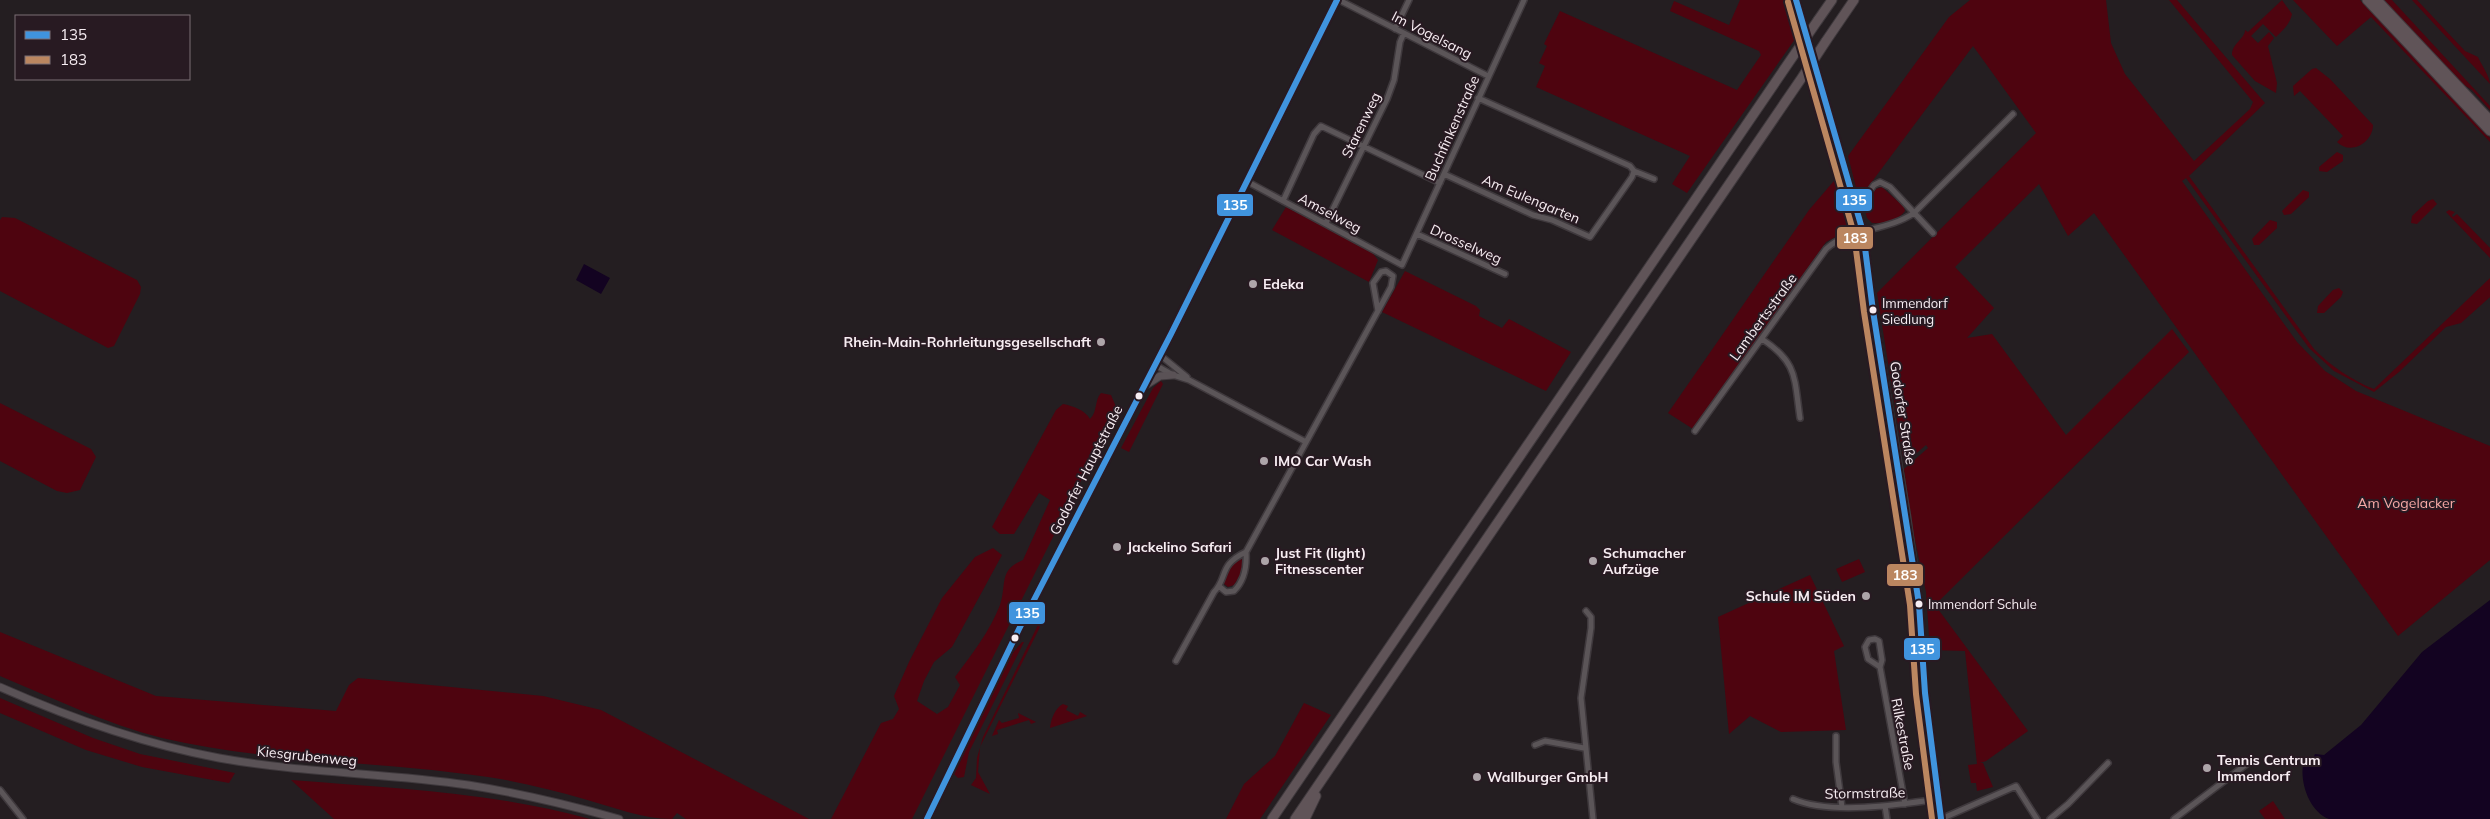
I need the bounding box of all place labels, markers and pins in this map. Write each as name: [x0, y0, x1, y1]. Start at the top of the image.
place label: Edeka: [1263, 275, 1304, 293]
marker: Edeka: [1247, 278, 1259, 290]
place label: Immendorf Siedlung: [1882, 295, 1948, 327]
marker: Immendorf Siedlung: [1868, 305, 1878, 315]
place label: Rhein-Main-Rohrleitungsgesellschaft: [843, 333, 1092, 351]
marker: Rhein-Main-Rohrleitungsgesellschaft: [1095, 336, 1107, 348]
unlabelled marker: [1134, 391, 1144, 401]
place label: IMO Car Wash: [1274, 452, 1371, 470]
marker: IMO Car Wash: [1258, 455, 1270, 467]
place label: Jackelino Safari: [1127, 538, 1232, 556]
marker: Jackelino Safari: [1111, 541, 1123, 553]
place label: Just Fit (light) Fitnesscenter: [1275, 544, 1366, 578]
place label: Schumacher Aufzüge: [1603, 544, 1686, 578]
marker: Just Fit (light) Fitnesscenter: [1259, 555, 1271, 567]
marker: Schumacher Aufzüge: [1587, 555, 1599, 567]
place label: Schule IM Süden: [1746, 587, 1856, 605]
marker: Schule IM Süden: [1860, 590, 1872, 602]
place label: Immendorf Schule: [1928, 596, 2037, 612]
marker: Immendorf Schule: [1914, 599, 1924, 609]
unlabelled marker: [1010, 633, 1020, 643]
place label: Tennis Centrum Immendorf: [2217, 751, 2321, 785]
marker: Tennis Centrum Immendorf: [2201, 762, 2213, 774]
place label: Wallburger GmbH: [1487, 768, 1608, 786]
marker: Wallburger GmbH: [1471, 771, 1483, 783]

